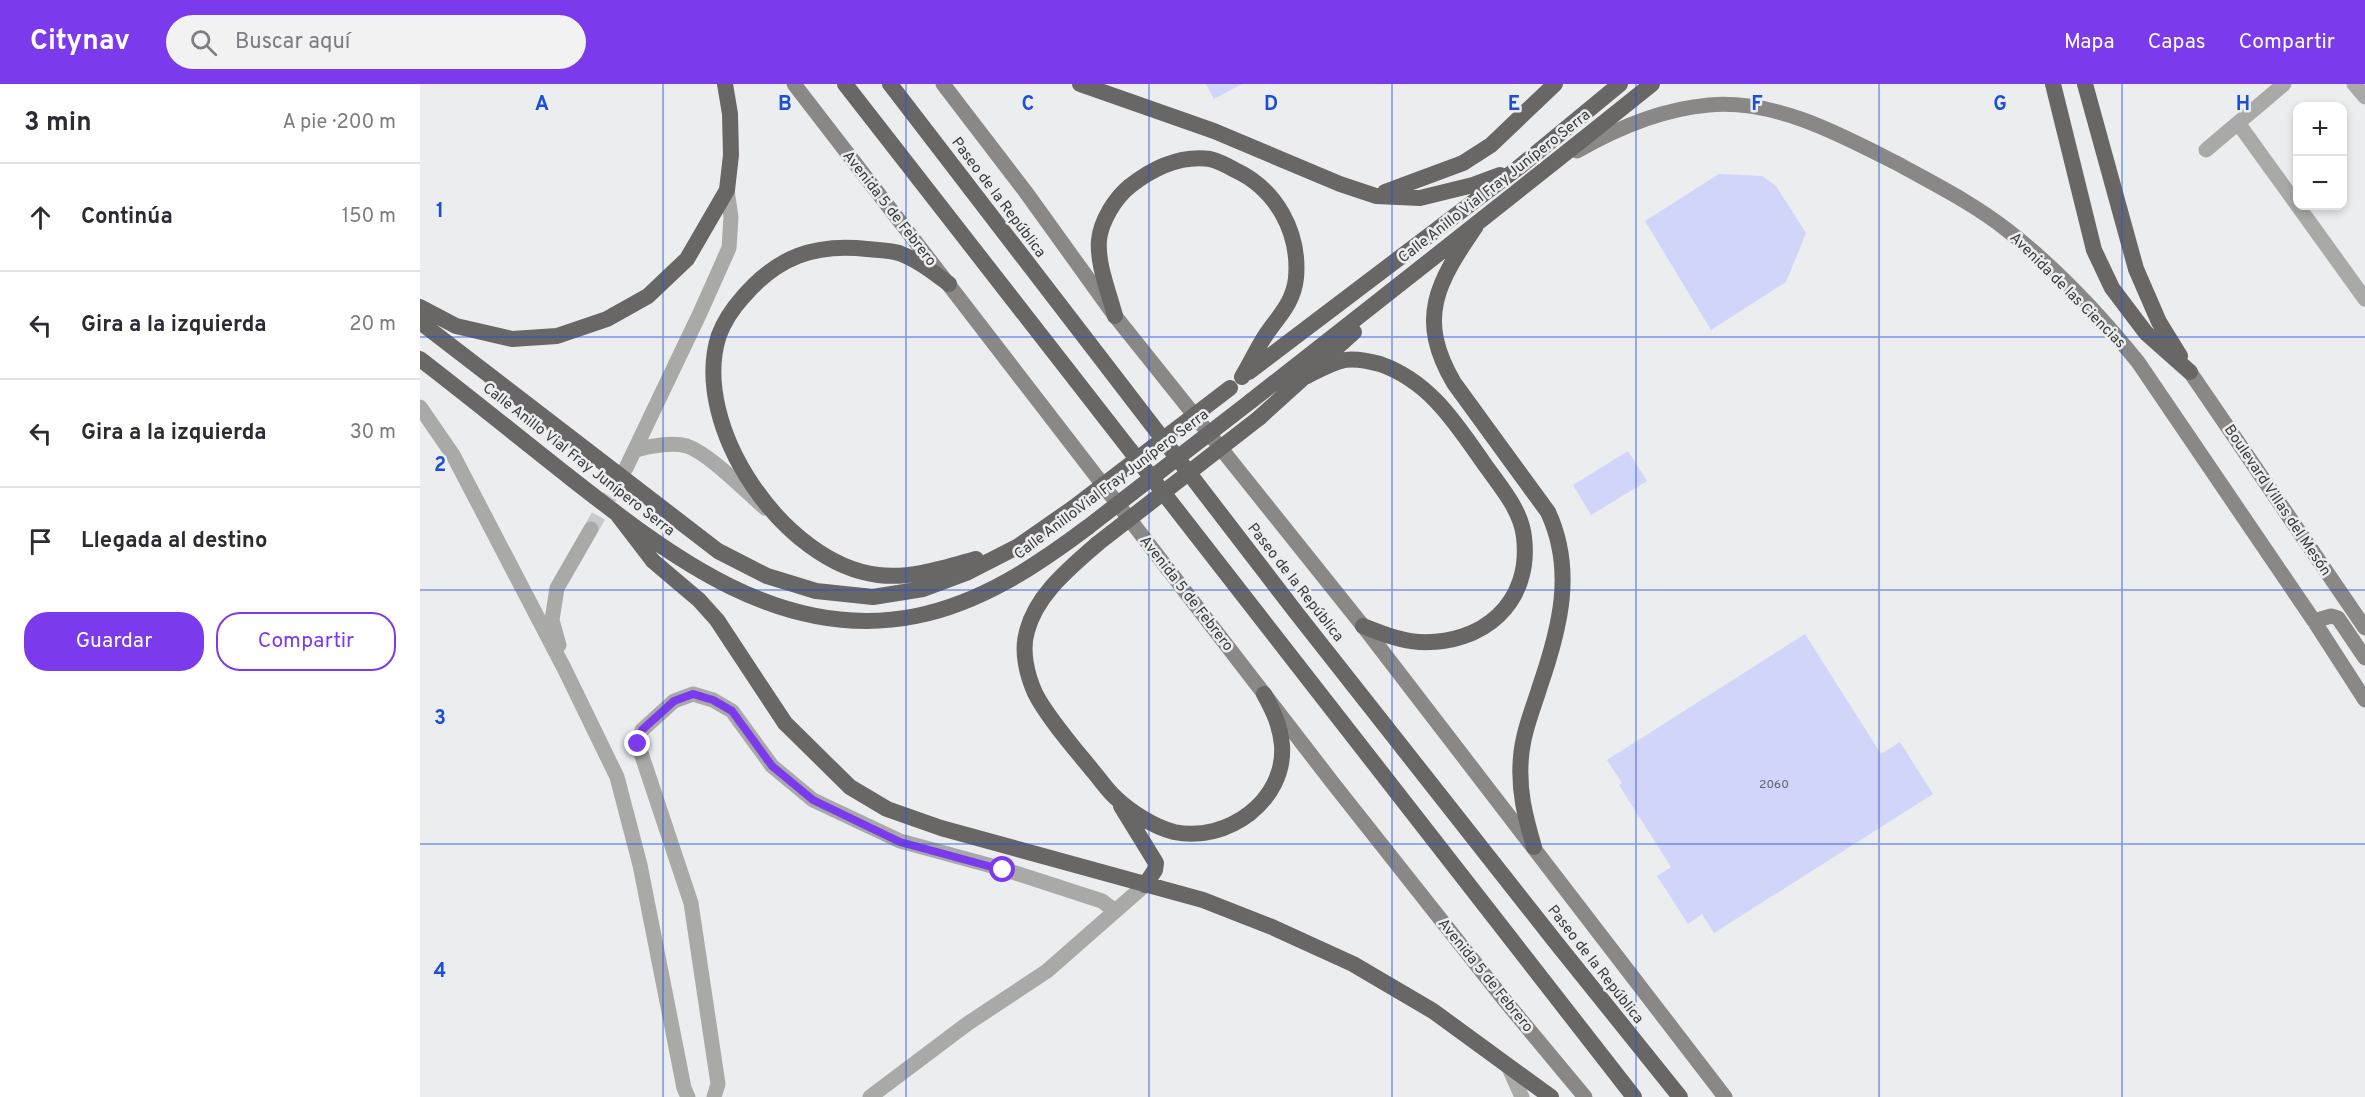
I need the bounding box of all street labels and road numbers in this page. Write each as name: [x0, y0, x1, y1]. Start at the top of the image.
street label: Calle Anillo Vial Fray Junípero Serra: [1395, 106, 1595, 268]
street label: Paseo de la República: [946, 134, 1049, 262]
street label: Avenida 5 de Febrero: [838, 147, 940, 270]
street label: Avenida de las Ciencias: [2005, 229, 2129, 353]
street label: Calle Anillo Vial Fray Junípero Serra: [478, 379, 678, 541]
street label: Calle Anillo Vial Fray Junípero Serra: [1011, 406, 1213, 565]
street label: Boulevard Villas del Mesón: [2219, 422, 2334, 580]
street label: Paseo de la República: [1242, 520, 1347, 646]
street label: Avenida 5 de Febrero: [1135, 532, 1237, 655]
street label: Paseo de la República: [1542, 902, 1647, 1028]
street label: Avenida 5 de Febrero: [1433, 915, 1537, 1037]

